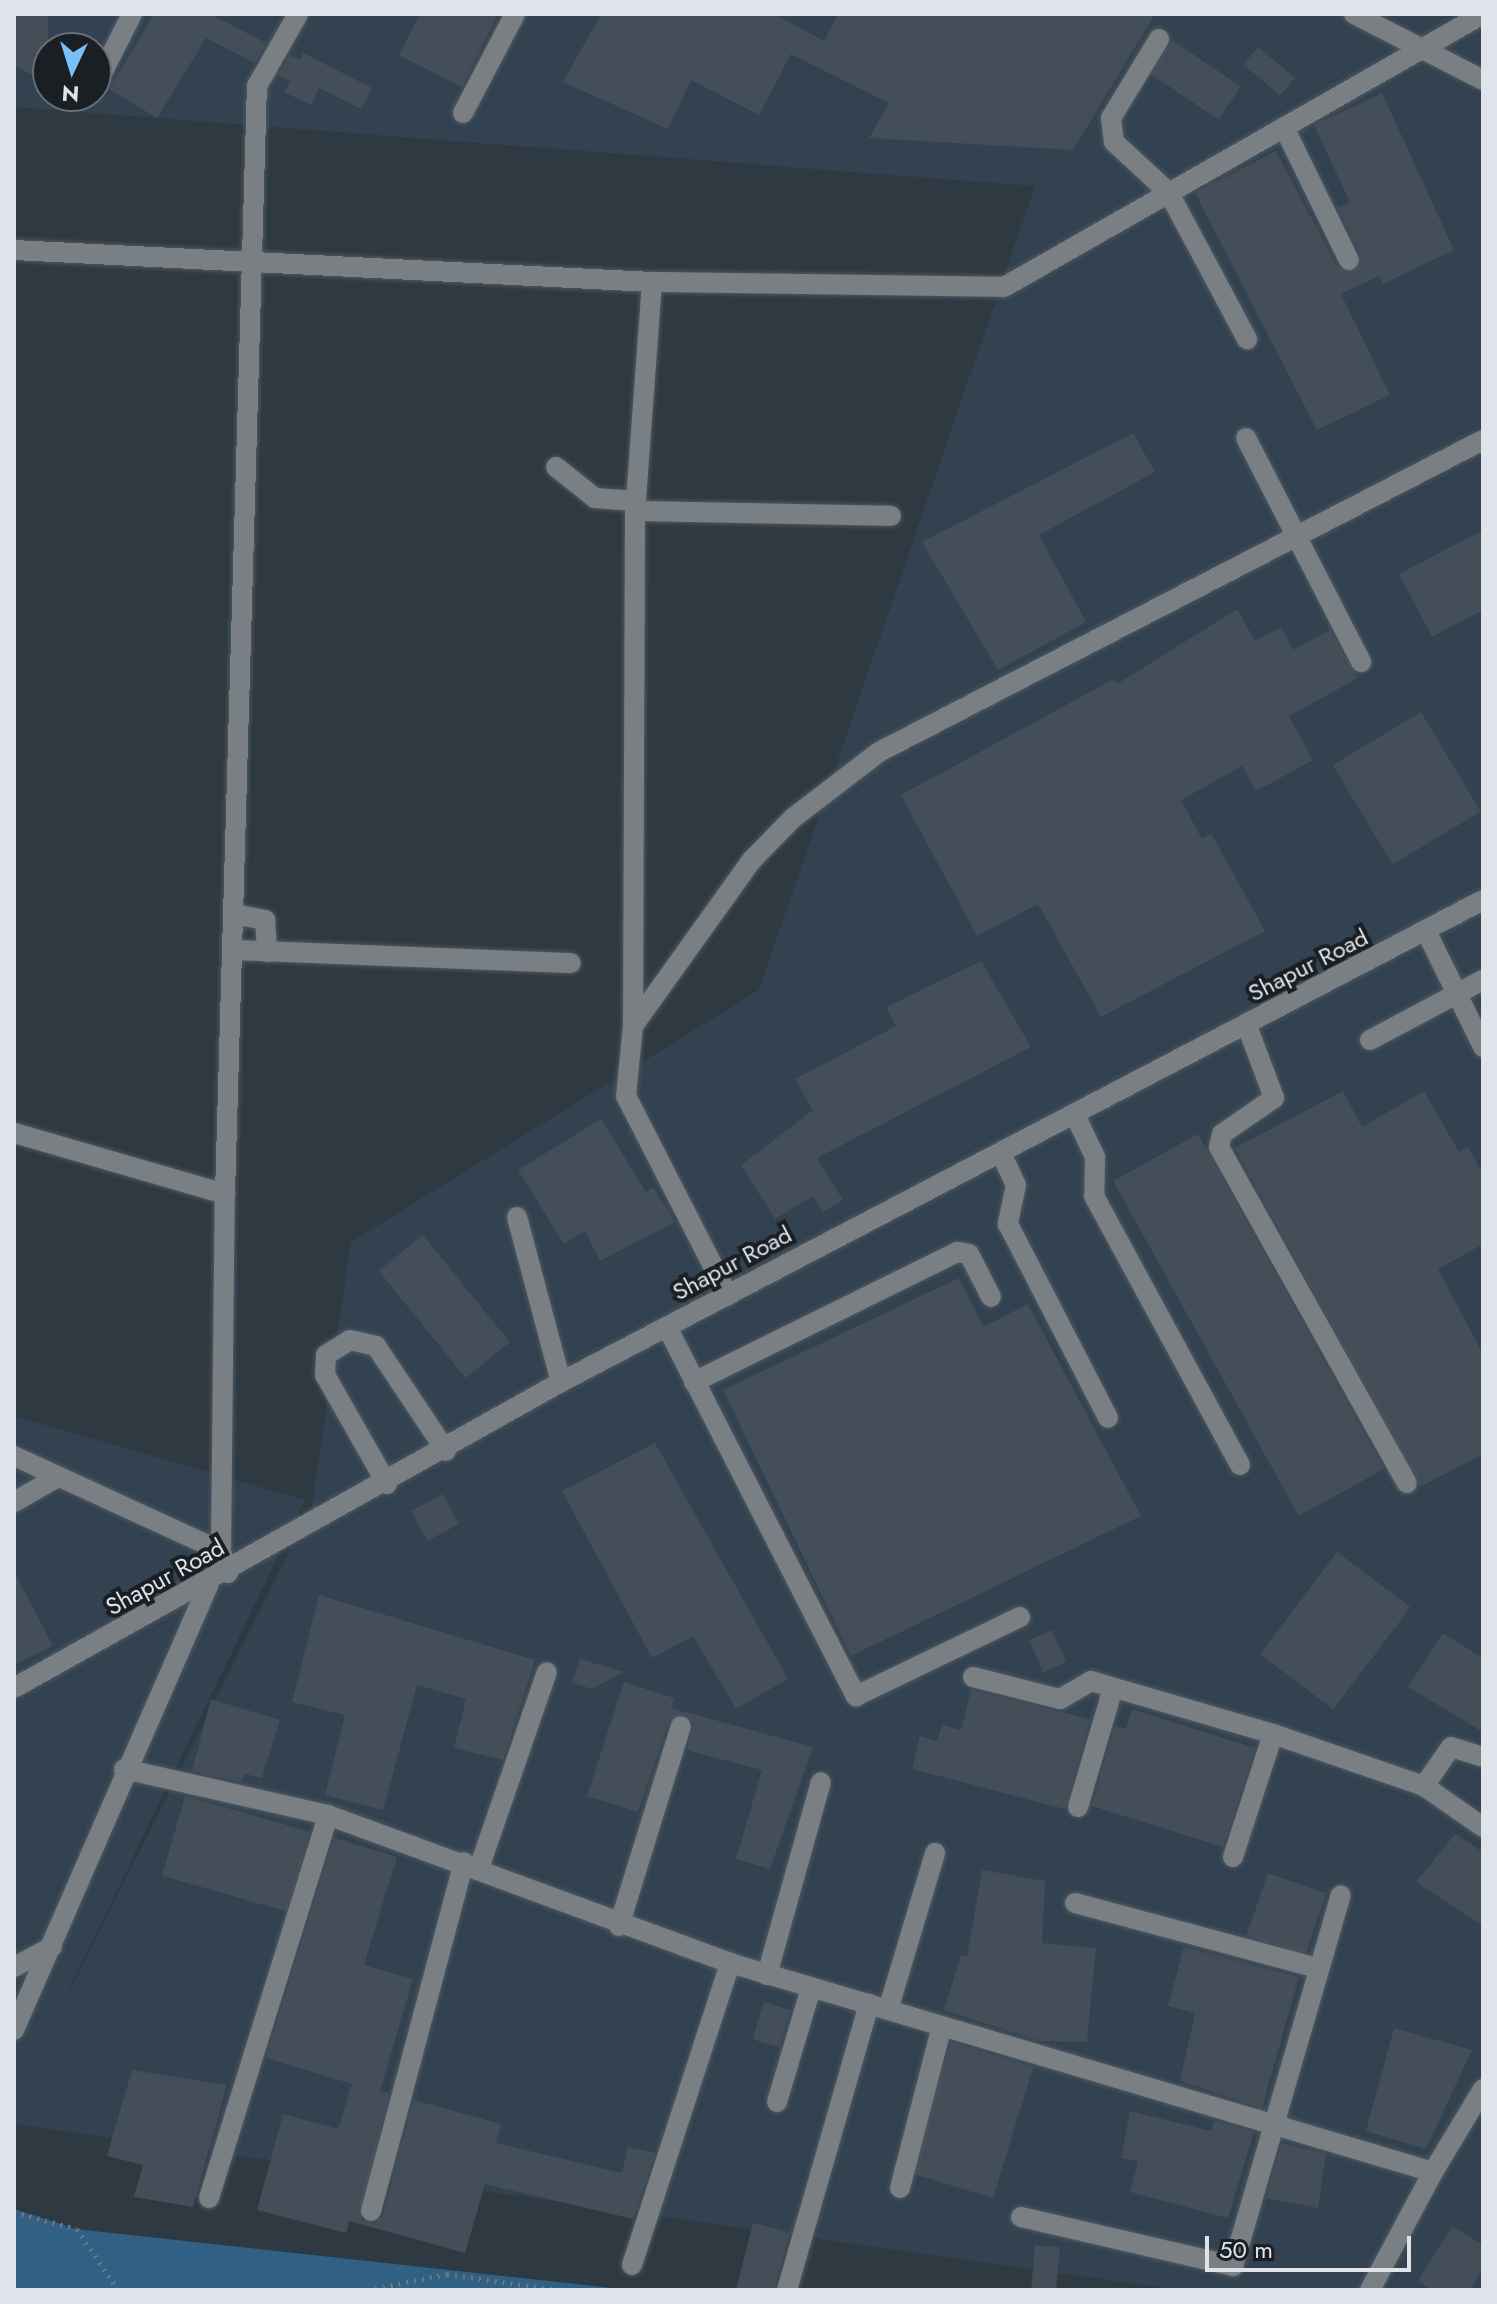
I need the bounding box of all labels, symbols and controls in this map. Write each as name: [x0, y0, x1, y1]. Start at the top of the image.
north arrow: [32, 32, 112, 112]
text: N: [61, 77, 80, 111]
street label: Shapur Road: [1243, 922, 1373, 1008]
street label: Shapur Road: [668, 1220, 796, 1306]
street label: Shapur Road: [101, 1533, 229, 1621]
scale bar: [1209, 2220, 1415, 2270]
text: 50 m: [1219, 2232, 1273, 2267]

